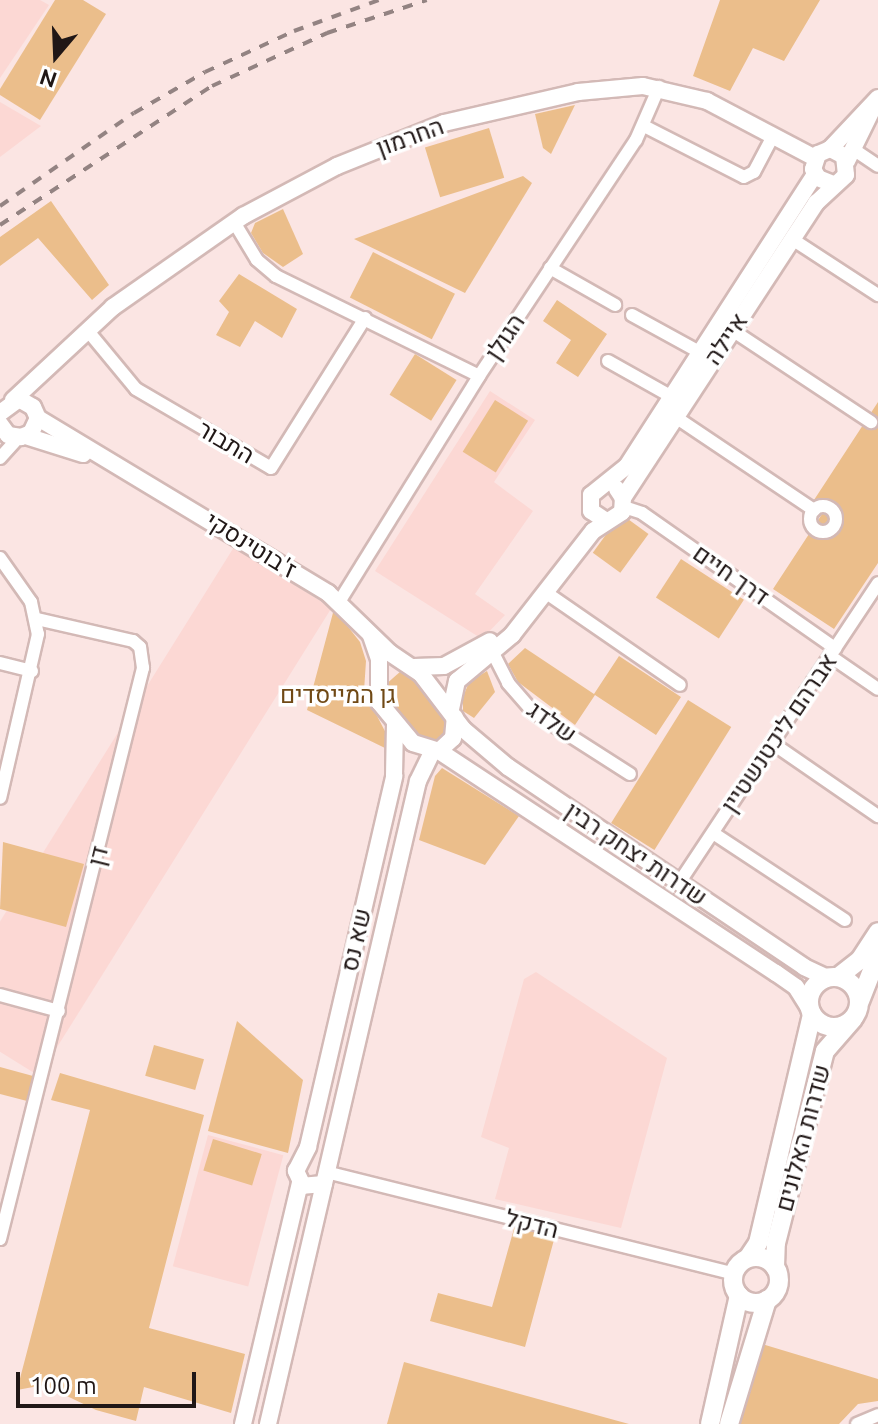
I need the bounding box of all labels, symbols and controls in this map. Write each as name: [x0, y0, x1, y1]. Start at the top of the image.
north arrow: [16, 16, 96, 96]
text: N: [36, 65, 60, 94]
street label: החרמון: [372, 112, 448, 162]
street label: הגולן: [479, 308, 531, 366]
street label: איילה: [698, 308, 754, 370]
street label: התבור: [193, 414, 259, 470]
street label: ז'בוטינסקי: [200, 506, 302, 584]
street label: דרך חיים: [688, 539, 774, 611]
street label: אברהם ליכטנשטיין: [715, 648, 843, 818]
park label: גן המייסדים: [280, 681, 396, 709]
street label: שלדג: [522, 695, 582, 749]
street label: שדרות יצחק רבין: [560, 796, 712, 912]
street label: דן: [82, 843, 114, 869]
street label: שא נס: [335, 906, 377, 974]
street label: שדרות האלונים: [770, 1061, 836, 1215]
street label: הדקל: [502, 1204, 562, 1244]
scale bar: [20, 1356, 200, 1406]
text: 100 m: [30, 1372, 97, 1399]

